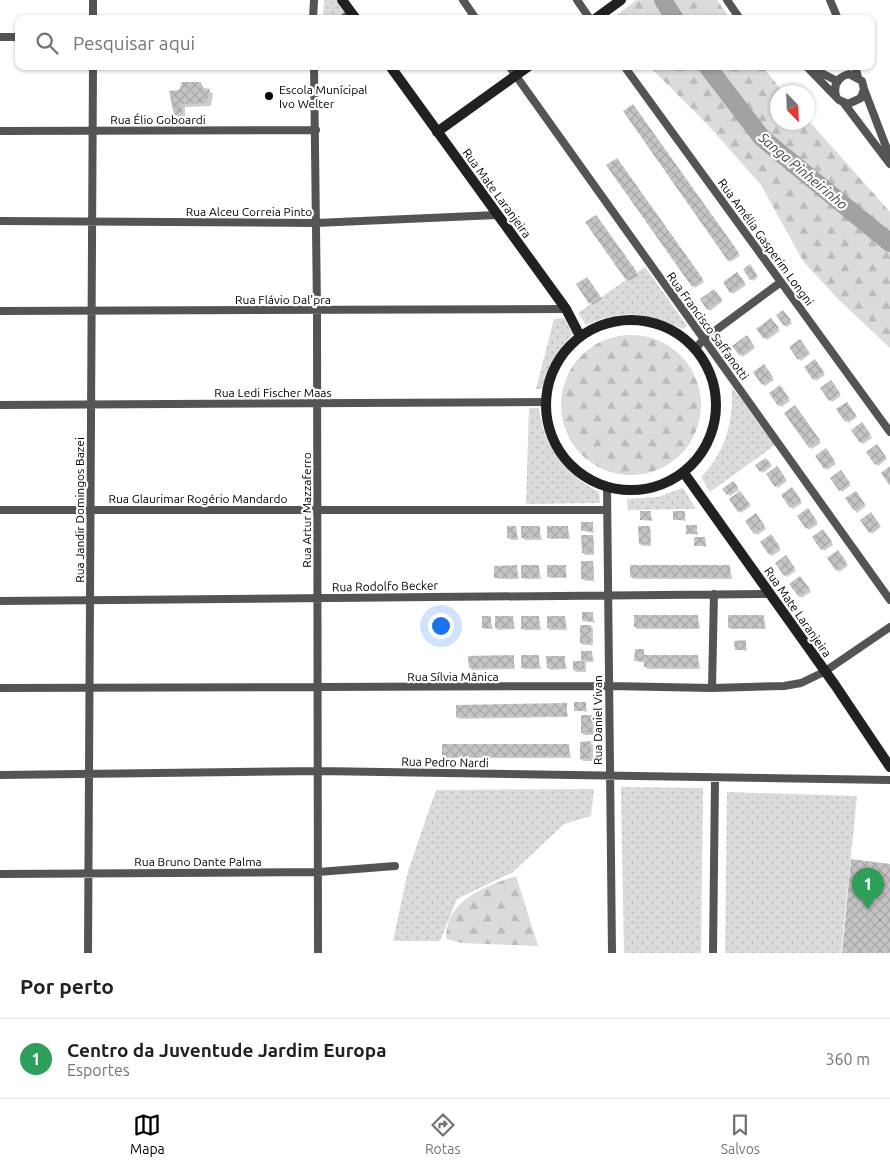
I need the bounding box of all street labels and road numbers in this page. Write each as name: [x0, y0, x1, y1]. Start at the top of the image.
street label: Rua Élio Goboardi: [110, 113, 206, 126]
street label: Rua Mate Laranjeira: [460, 146, 534, 240]
street label: Rua Amélia Gasperim Longni: [716, 176, 816, 308]
street label: Rua Alceu Correia Pinto: [186, 205, 312, 218]
street label: Rua Francisco Saffanotti: [665, 270, 751, 382]
street label: Rua Flávio Dal'pra: [235, 293, 331, 306]
street label: Rua Ledi Fischer Maas: [214, 386, 332, 399]
street label: Rua Jandir Domingos Bazei: [73, 437, 86, 583]
street label: Rua Artur Mazzaferro: [300, 452, 313, 568]
street label: Rua Glaurimar Rogério Mandardo: [108, 492, 288, 505]
street label: Rua Mate Laranjeira: [762, 564, 834, 660]
street label: Rua Rodolfo Becker: [332, 579, 439, 593]
street label: Rua Sílvia Mânica: [407, 670, 499, 683]
street label: Rua Daniel Vivan: [591, 675, 604, 765]
street label: Rua Pedro Nardi: [401, 755, 489, 769]
street label: Rua Bruno Dante Palma: [134, 855, 262, 868]

